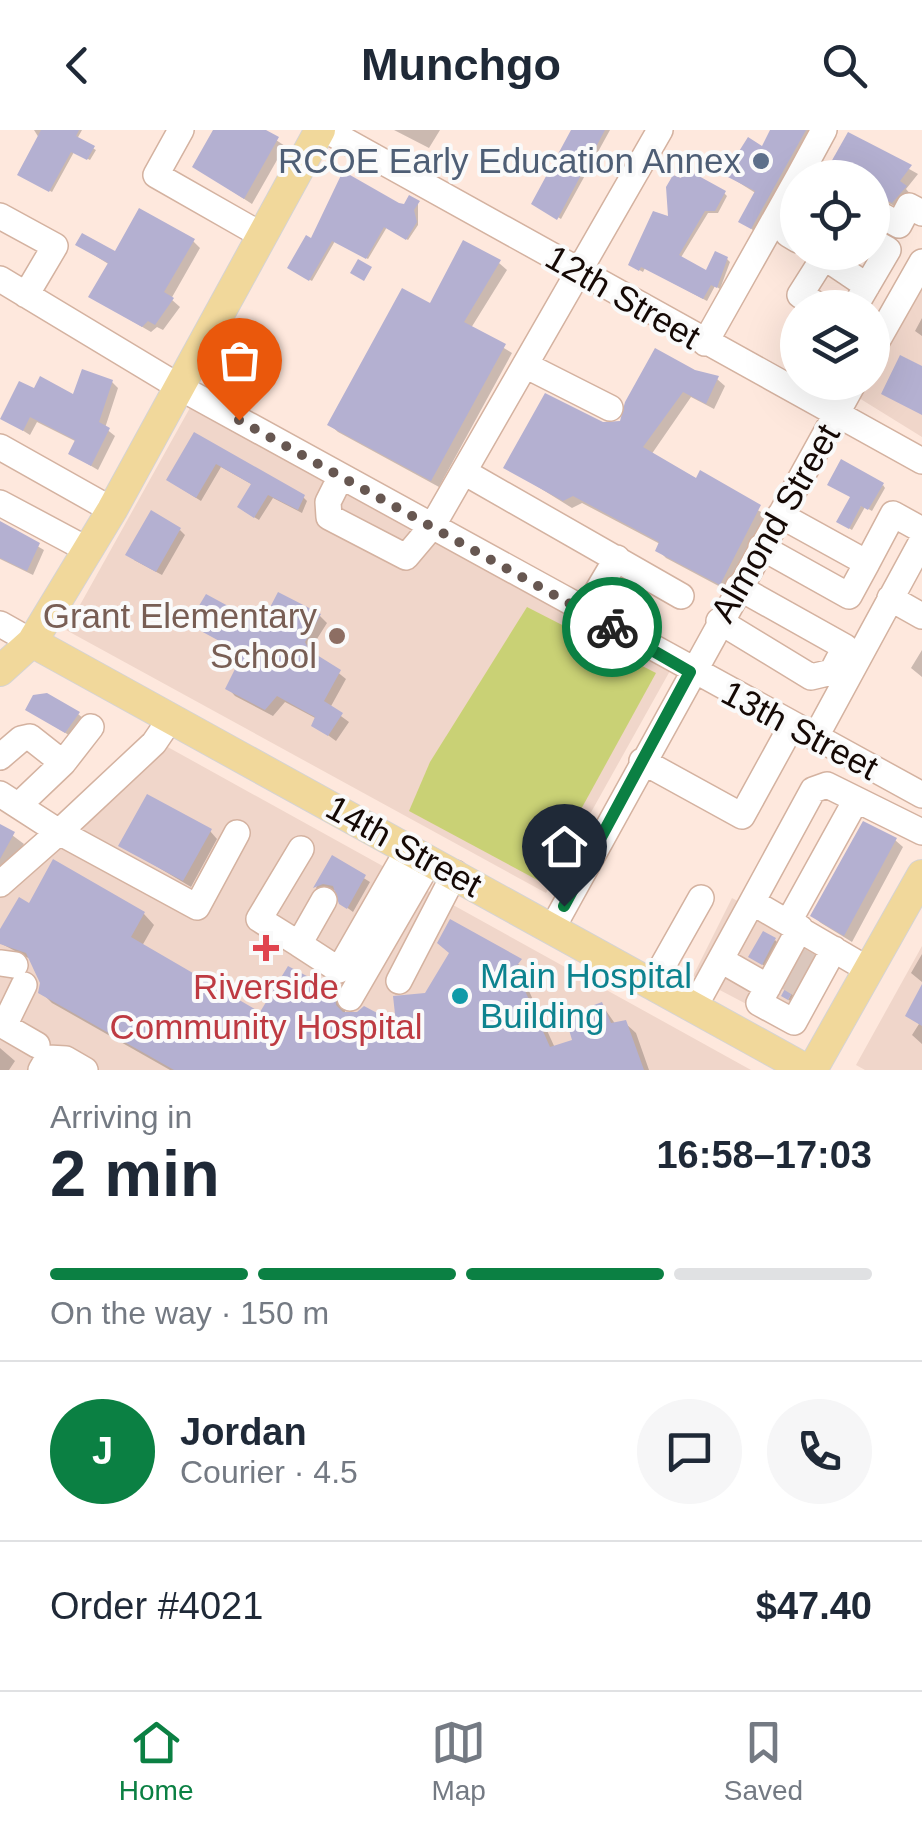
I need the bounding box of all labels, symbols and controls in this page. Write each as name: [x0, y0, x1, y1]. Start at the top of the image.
icon: back: [50, 38, 105, 93]
icon: search: [817, 38, 872, 93]
text: Munchgo: [361, 39, 561, 90]
place label: RCOE Early Education Annex: [278, 141, 741, 180]
marker: RCOE Early Education Annex: [750, 150, 772, 172]
map controls: [780, 160, 890, 400]
button: locate: [780, 160, 890, 270]
street label: 12th Street: [539, 237, 707, 356]
button: layers: [780, 290, 890, 400]
pin: [197, 318, 282, 421]
icon: bag: [212, 333, 267, 388]
street label: Almond Street: [702, 417, 847, 629]
courier: [562, 577, 662, 677]
place label: Grant Elementary School: [43, 596, 317, 675]
icon: bike: [585, 600, 640, 655]
marker: Grant Elementary School: [326, 625, 348, 647]
street label: 13th Street: [715, 672, 885, 787]
street label: 14th Street: [320, 787, 489, 904]
pin: [522, 804, 607, 907]
icon: home: [537, 819, 592, 874]
marker: Riverside Community Hospital: [253, 935, 279, 961]
place label: Main Hospital Building: [480, 956, 692, 1035]
place label: Riverside Community Hospital: [109, 967, 423, 1046]
marker: Main Hospital Building: [449, 985, 471, 1007]
text: Arriving in: [50, 1099, 192, 1135]
text: 16:58–17:03: [656, 1134, 872, 1176]
text: 2 min: [50, 1137, 220, 1210]
text: On the way · 150 m: [50, 1295, 329, 1331]
button: chat: [637, 1399, 742, 1504]
button: phone: [767, 1399, 872, 1504]
text: Jordan: [180, 1411, 307, 1453]
text: J: [92, 1430, 113, 1472]
text: Courier · 4.5: [180, 1454, 358, 1490]
text: Order #4021: [50, 1585, 263, 1627]
text: $47.40: [756, 1585, 872, 1627]
tab: Home: [119, 1715, 194, 1807]
tab: Map: [431, 1715, 486, 1807]
tab: Saved: [724, 1715, 803, 1807]

